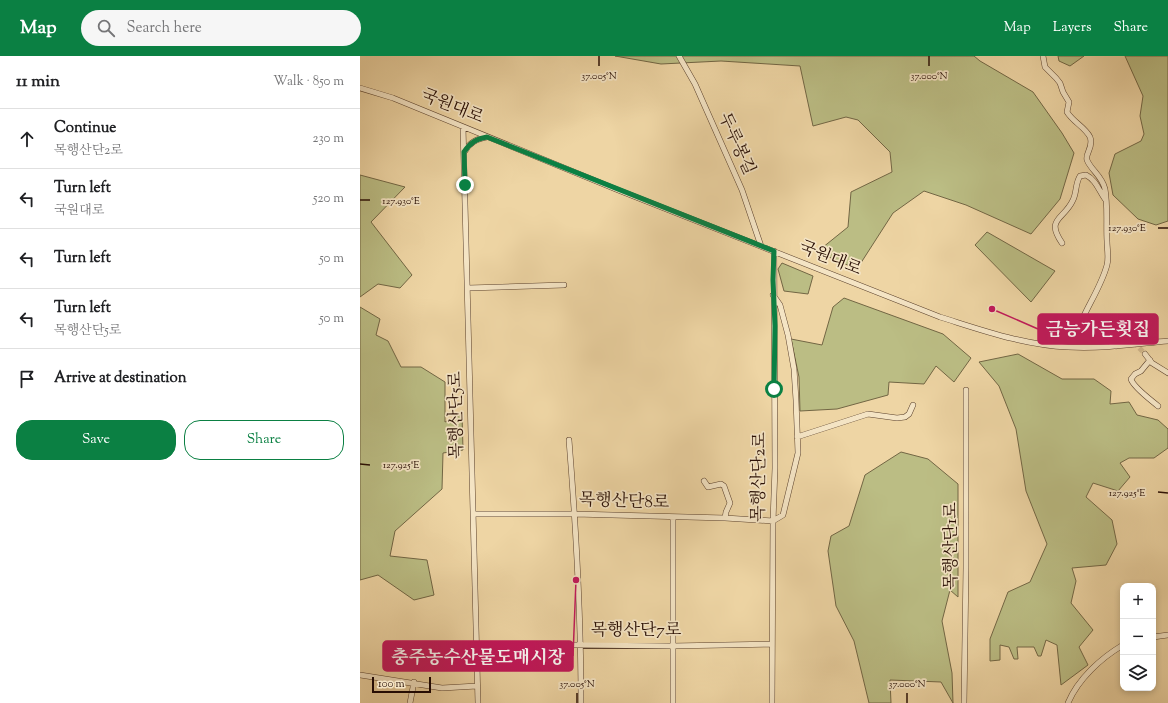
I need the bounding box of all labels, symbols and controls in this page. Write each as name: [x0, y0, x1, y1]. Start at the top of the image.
search box: [81, 10, 361, 46]
text: Map: [20, 15, 57, 42]
icon: search: [95, 17, 117, 39]
text: Search here: [127, 18, 202, 39]
text: Map: [1004, 18, 1031, 38]
text: Layers: [1053, 18, 1091, 38]
text: Share: [1113, 18, 1148, 38]
text: 37.005°N: [581, 69, 617, 84]
text: 37.000°N: [910, 69, 948, 84]
text: 11 min: [16, 70, 60, 94]
text: Walk · 850 m: [273, 73, 344, 91]
street label: 국원대로: [417, 84, 487, 131]
street label: 두루봉길: [712, 109, 760, 179]
text: Continue: [54, 118, 116, 139]
icon: ahead: [16, 128, 38, 150]
text: 230 m: [312, 130, 344, 148]
text: 목행산단2로: [54, 142, 123, 160]
route end: [456, 176, 474, 194]
text: Turn left: [54, 178, 111, 199]
icon: left: [16, 188, 38, 210]
text: 520 m: [313, 190, 344, 208]
text: 127.930°E: [382, 194, 420, 209]
text: 국원대로: [54, 202, 104, 220]
text: 127.930°E: [1108, 221, 1146, 236]
street label: 국원대로: [795, 236, 865, 283]
icon: left: [16, 248, 38, 270]
text: Turn left: [54, 248, 111, 269]
text: 50 m: [319, 250, 344, 268]
text: Turn left: [54, 298, 111, 319]
icon: left: [16, 308, 38, 330]
text: 50 m: [319, 310, 344, 328]
callout: 금능가든횟집: [1038, 314, 1158, 344]
text: 금능가든횟집: [1046, 318, 1150, 344]
text: 목행산단5로: [54, 322, 121, 340]
icon: arrive: [16, 368, 38, 390]
text: Arrive at destination: [54, 368, 187, 389]
street label: 목행산단5로: [444, 370, 470, 459]
route start: [765, 380, 783, 398]
button: Save: [16, 420, 176, 460]
button: Share: [184, 420, 344, 460]
street label: 목행산단2로: [747, 431, 773, 522]
text: 127.925°E: [383, 458, 419, 473]
text: 127.925°E: [1109, 486, 1145, 501]
street label: 목행산단8로: [578, 488, 670, 516]
street label: 목행산단1로: [940, 501, 964, 590]
map controls: [1120, 583, 1156, 691]
button: +: [1120, 583, 1156, 619]
street label: 목행산단7로: [591, 619, 682, 643]
button: −: [1120, 619, 1156, 655]
callout: 충주농수산물도매시장: [383, 641, 573, 671]
text: 충주농수산물도매시장: [391, 646, 566, 672]
button: layers: [1120, 655, 1156, 691]
scale bar: [372, 675, 431, 694]
text: 100 m: [378, 676, 405, 692]
text: 37.005°N: [559, 677, 595, 692]
text: 37.000°N: [888, 677, 926, 692]

